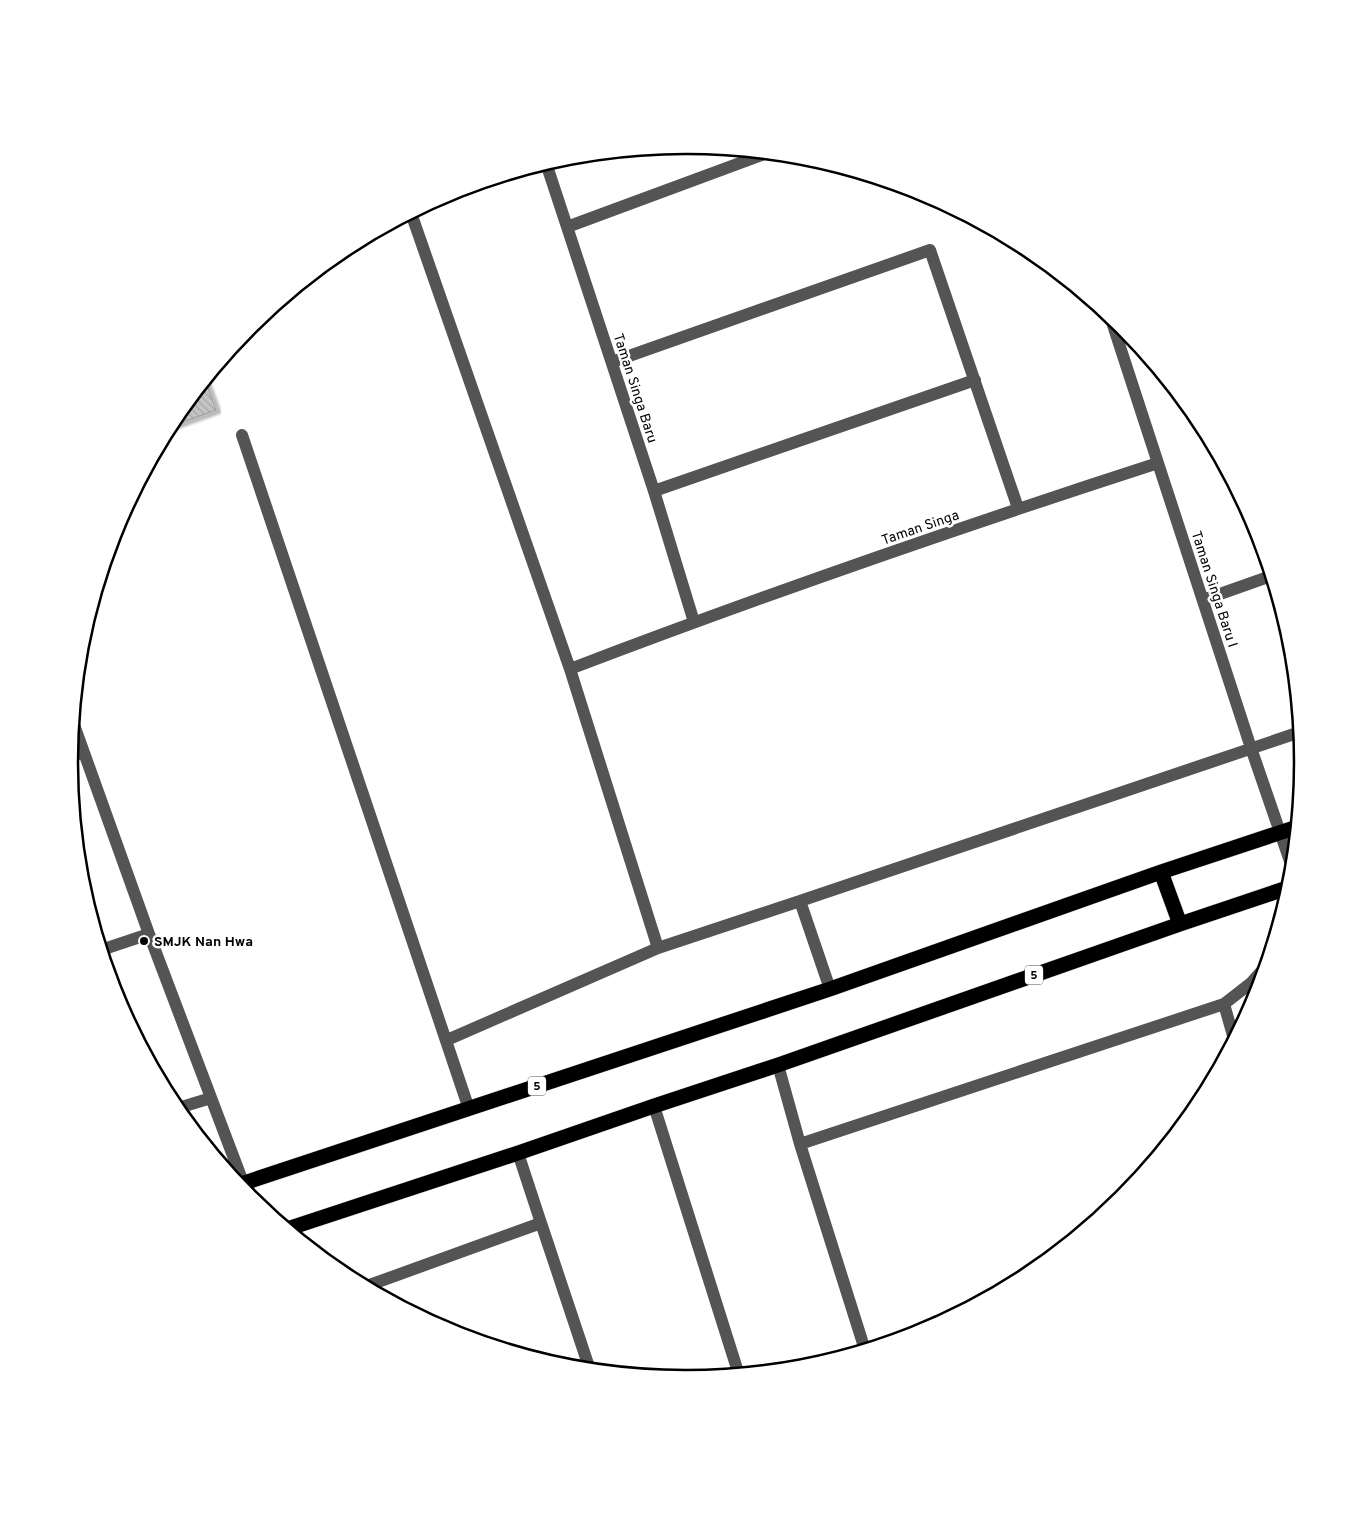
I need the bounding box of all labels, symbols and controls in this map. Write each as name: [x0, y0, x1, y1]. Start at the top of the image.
street label: Taman Singa Baru: [609, 332, 660, 445]
street label: Taman Singa: [880, 507, 961, 550]
street label: Taman Singa Baru I: [1187, 529, 1240, 650]
place label: SMJK Nan Hwa: [154, 934, 253, 951]
marker: SMJK Nan Hwa: [138, 935, 150, 947]
road number: 5: [1025, 966, 1043, 984]
road number: 5: [528, 1076, 546, 1096]

